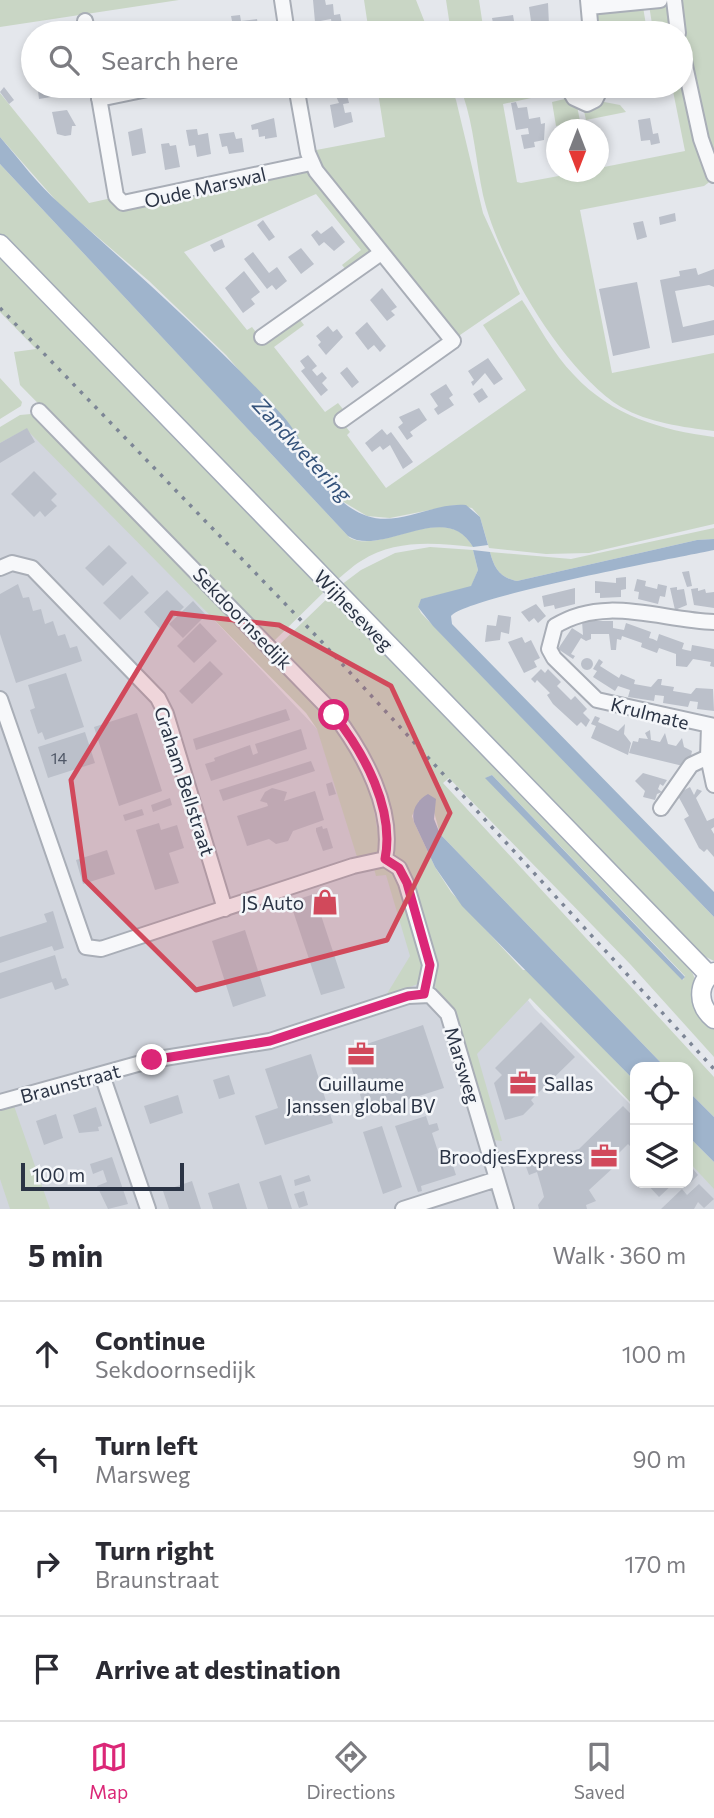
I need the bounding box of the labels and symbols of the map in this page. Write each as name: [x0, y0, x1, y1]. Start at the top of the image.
north arrow: [546, 119, 609, 182]
street label: Oude Marswal: [142, 162, 268, 212]
water label: Zandwetering: [248, 391, 359, 508]
street label: Sekdoornsedijk: [189, 562, 297, 674]
street label: Wijheseweg: [310, 565, 398, 655]
street label: Krulmate: [608, 692, 692, 734]
route start: [318, 699, 349, 730]
street label: Graham Bellstraat: [150, 703, 220, 859]
house number: 14: [51, 748, 68, 767]
shop icon: JS Auto: [310, 887, 340, 917]
place label: JS Auto: [241, 891, 304, 914]
street label: Marsweg: [440, 1024, 486, 1106]
office icon: Guillaume Janssen global BV: [346, 1039, 376, 1069]
route end: [136, 1044, 167, 1075]
street label: Braunstraat: [17, 1059, 123, 1107]
office icon: Sallas: [508, 1068, 538, 1098]
place label: Guillaume Janssen global BV: [286, 1072, 436, 1117]
place label: Sallas: [544, 1072, 593, 1095]
office icon: BroodjesExpress: [589, 1141, 619, 1171]
place label: BroodjesExpress: [439, 1145, 583, 1168]
scale bar: [21, 1160, 184, 1192]

